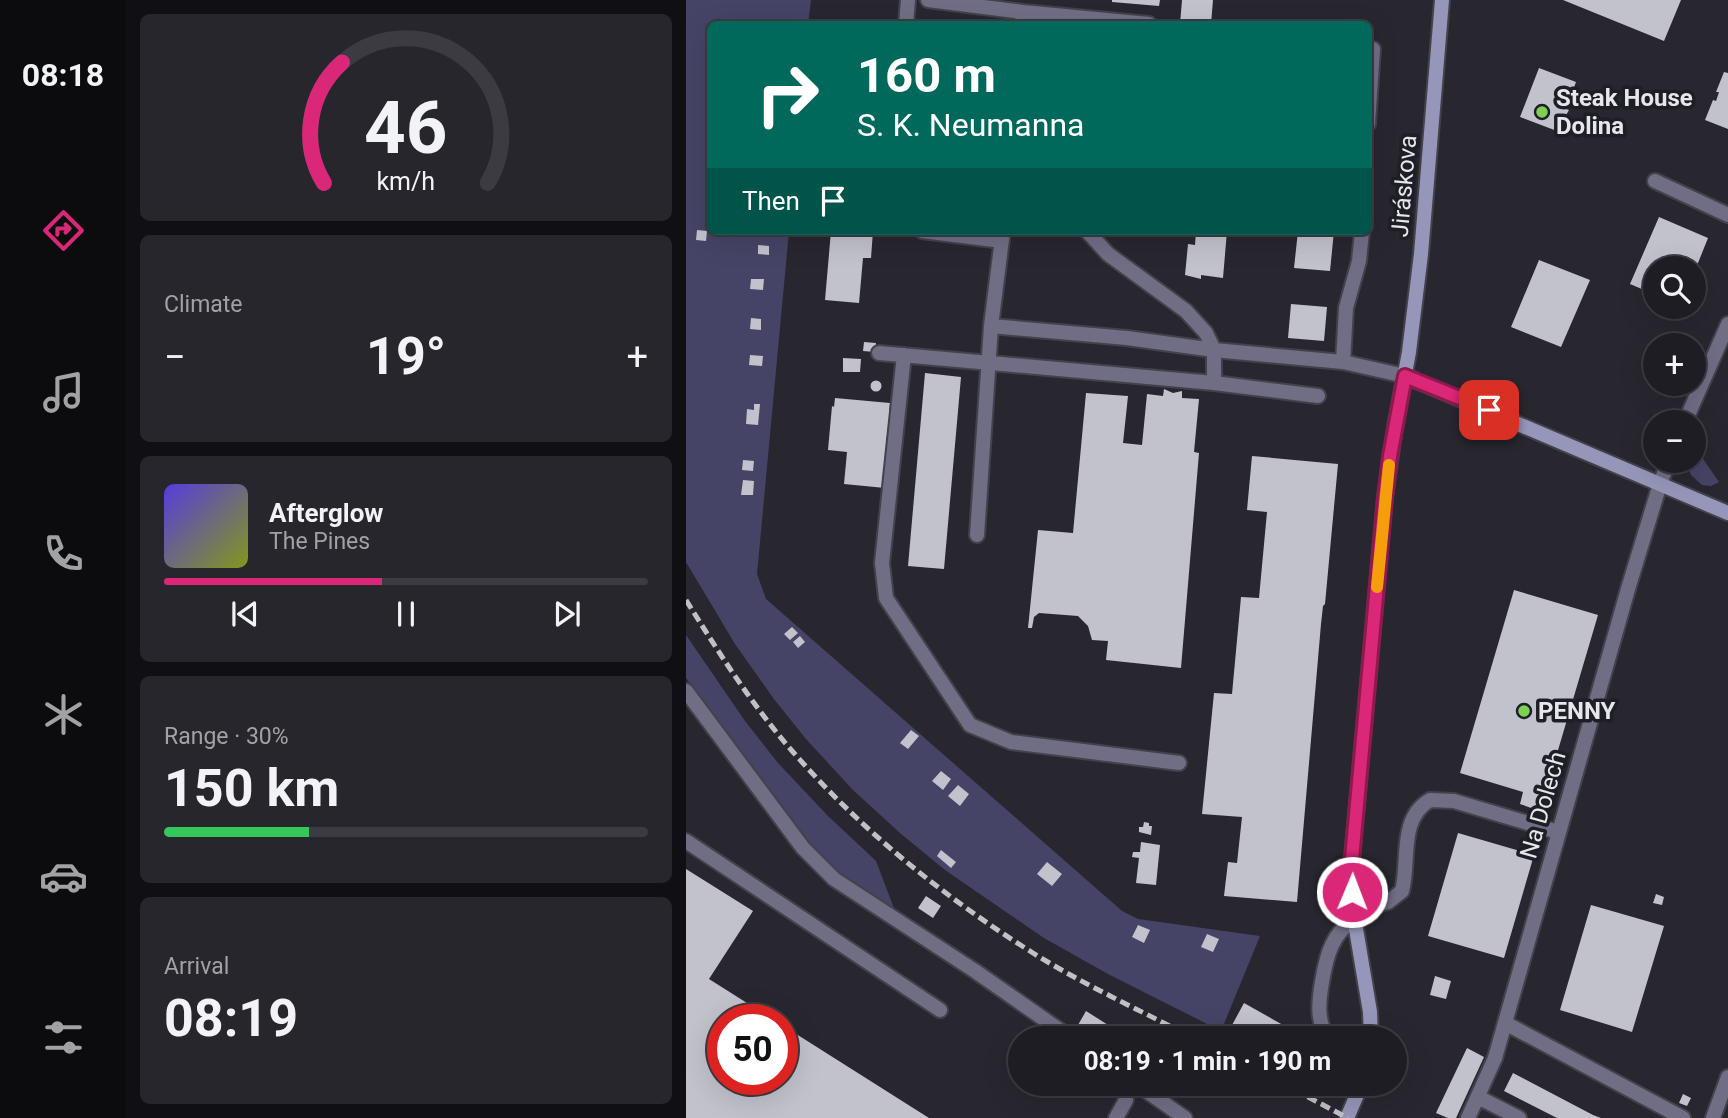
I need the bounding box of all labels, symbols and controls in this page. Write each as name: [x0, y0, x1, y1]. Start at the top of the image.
text: 160 m: [857, 47, 996, 104]
icon: right: [742, 49, 833, 140]
text: 08:18: [22, 56, 104, 94]
place label: Steak House Dolina: [1556, 84, 1693, 140]
text: 46: [364, 86, 448, 172]
marker: Steak House Dolina: [1534, 104, 1550, 120]
text: S. K. Neumanna: [857, 106, 1084, 144]
street label: Jiráskova: [1386, 134, 1422, 238]
text: km/h: [377, 167, 435, 196]
icon: arrive: [814, 182, 852, 220]
text: Then: [742, 186, 800, 216]
icon: directions: [39, 206, 88, 255]
map controls: [1643, 256, 1706, 473]
button: search: [1643, 256, 1706, 319]
text: Climate: [164, 291, 243, 318]
text: 19°: [366, 326, 446, 387]
button: +: [1643, 333, 1706, 396]
text: −: [164, 335, 186, 379]
text: +: [626, 335, 648, 379]
icon: music: [39, 368, 88, 417]
pin: [1459, 380, 1519, 440]
icon: arrive: [1470, 391, 1508, 429]
button: −: [1643, 410, 1706, 473]
text: Afterglow: [269, 498, 383, 528]
text: The Pines: [269, 528, 370, 555]
icon: phone: [39, 529, 88, 578]
icon: previous: [226, 595, 264, 633]
icon: pause: [387, 595, 425, 633]
icon: next: [548, 595, 586, 633]
icon: climate: [39, 690, 88, 739]
place label: PENNY: [1538, 697, 1616, 725]
marker: PENNY: [1516, 703, 1532, 719]
text: Range · 30%: [164, 723, 289, 750]
street label: Na Dolech: [1514, 748, 1572, 862]
text: 150 km: [164, 758, 339, 819]
icon: car: [39, 852, 88, 901]
position arrow: [1315, 855, 1389, 929]
text: Arrival: [164, 953, 229, 980]
text: 08:19: [164, 988, 298, 1049]
speed limit sign: 50: [707, 1004, 798, 1095]
icon: filters: [39, 1013, 88, 1062]
text: 08:19 · 1 min · 190 m: [1084, 1046, 1331, 1076]

